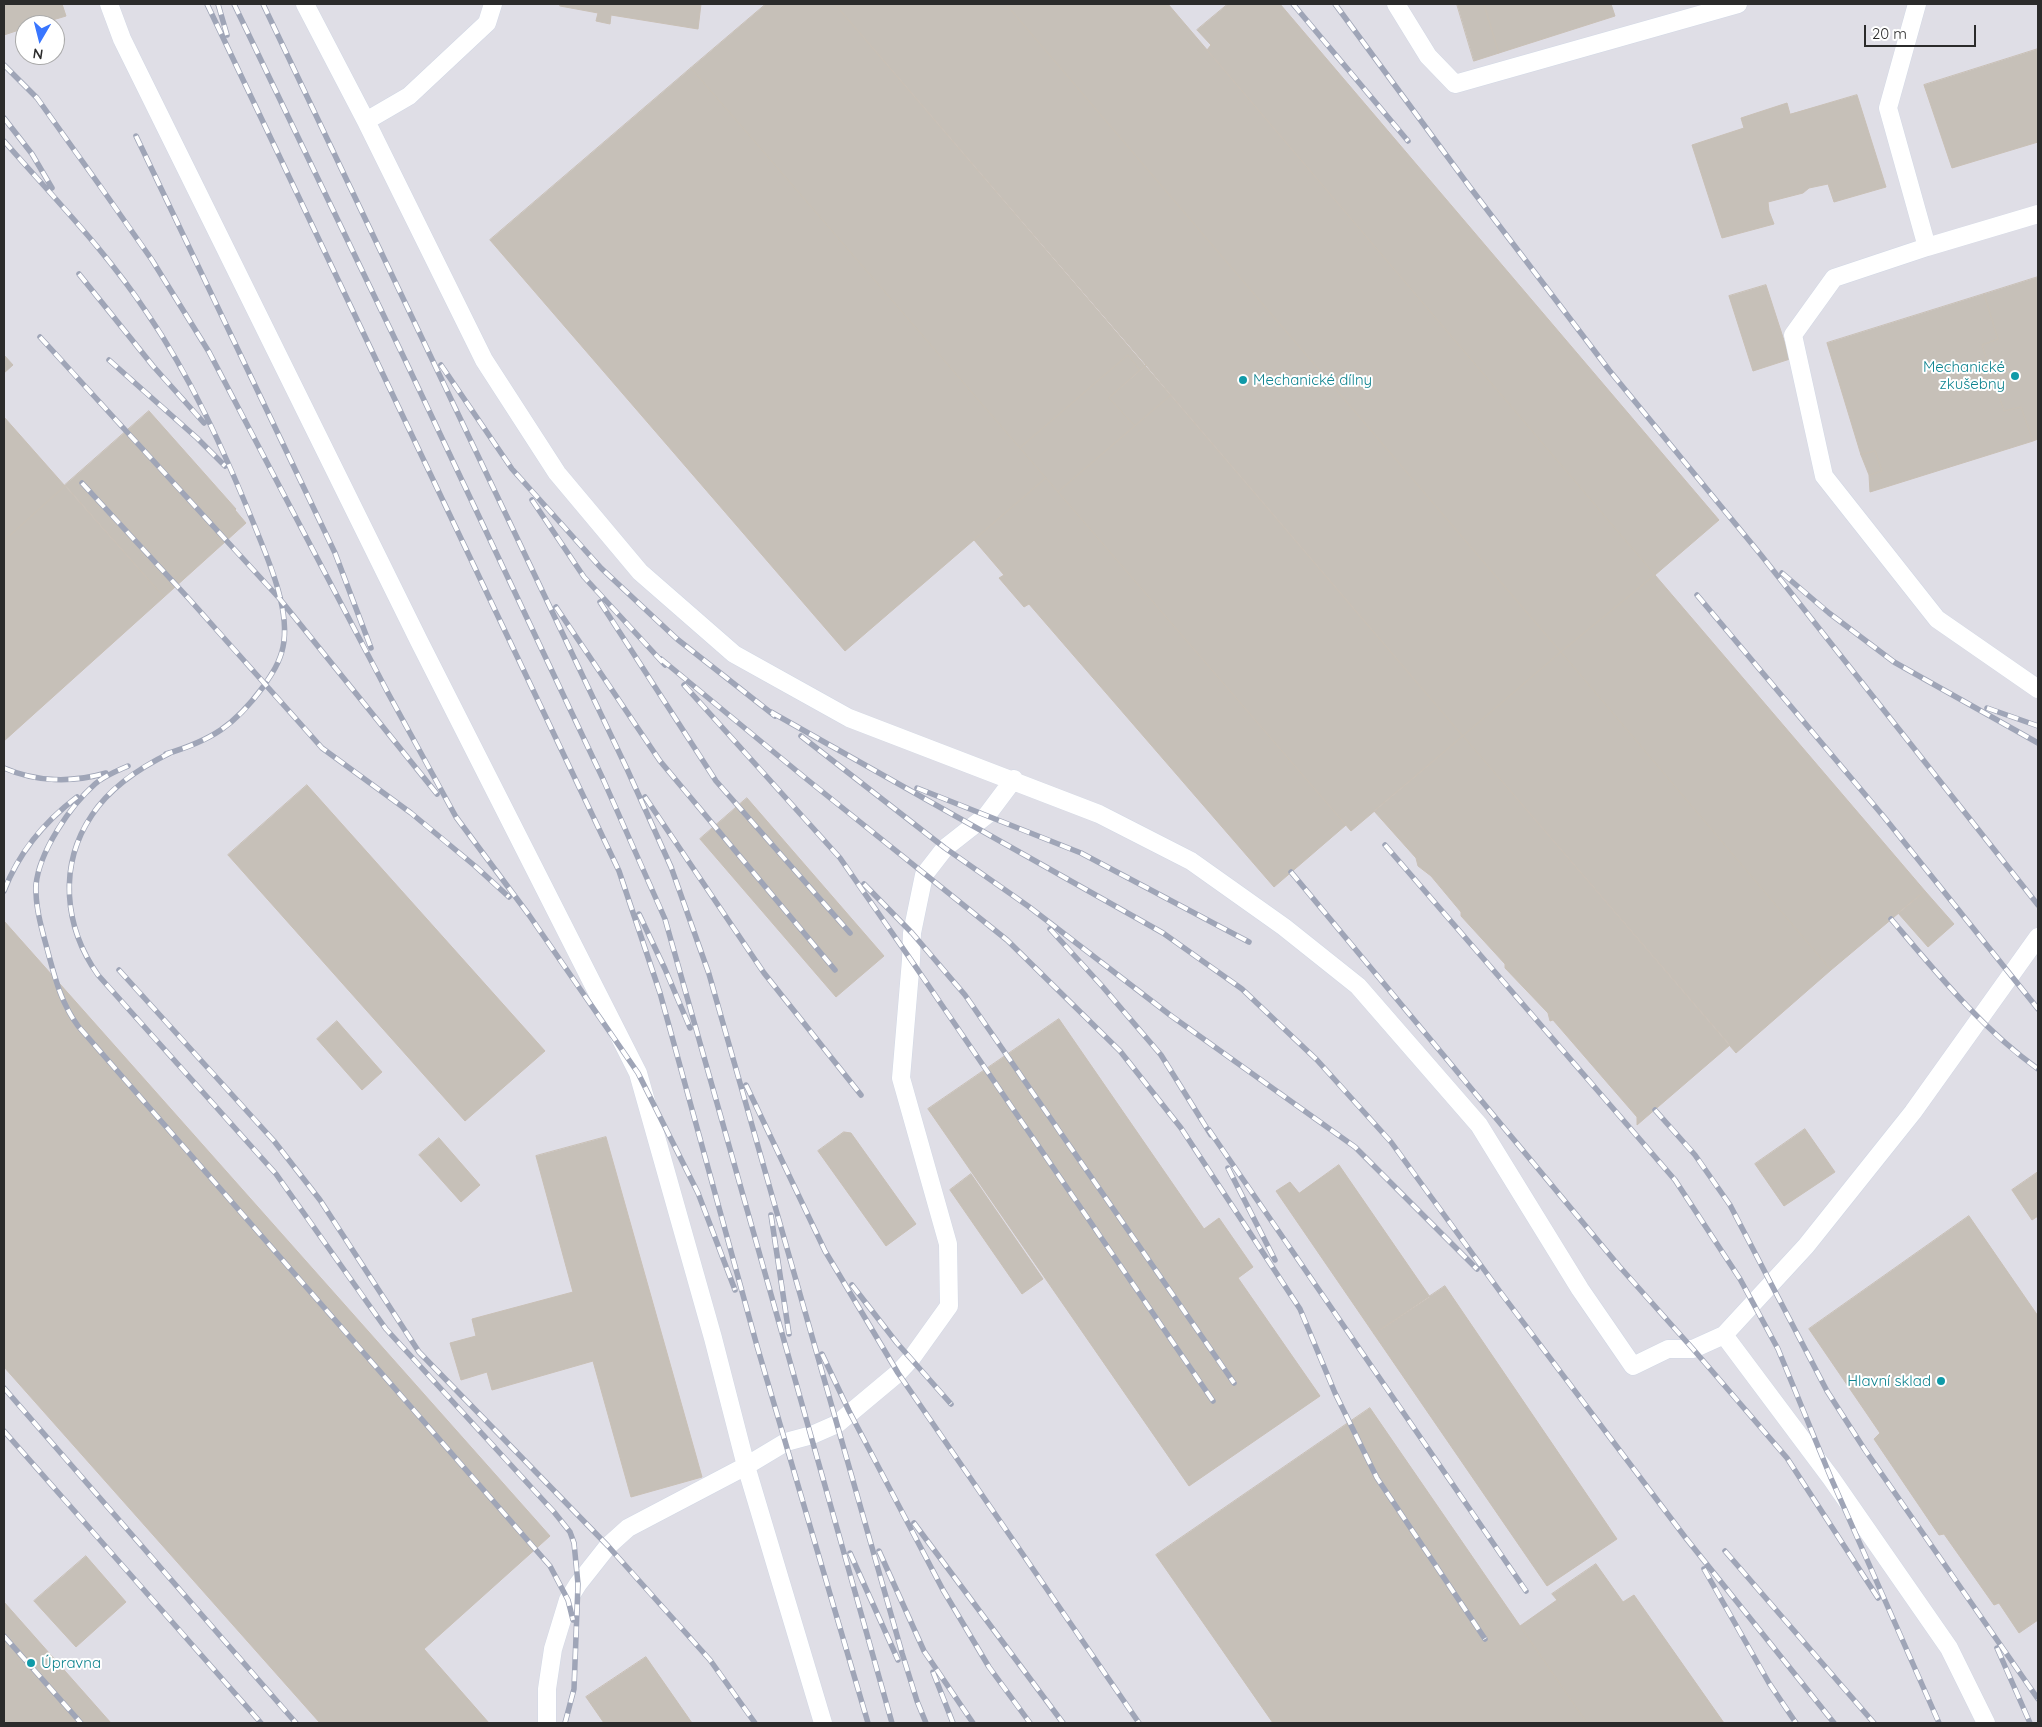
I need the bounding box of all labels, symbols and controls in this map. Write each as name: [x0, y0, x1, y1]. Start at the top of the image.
north arrow: [15, 15, 65, 65]
scale bar: [1867, 15, 1980, 47]
text: 20 m: [1872, 24, 1907, 43]
text: N: [32, 44, 44, 63]
place label: Mechanické zkušebny: [1923, 358, 2005, 393]
marker: Mechanické zkušebny: [2009, 370, 2021, 382]
place label: Mechanické dílny: [1253, 371, 1372, 389]
marker: Mechanické dílny: [1237, 374, 1249, 386]
place label: Hlavní sklad: [1847, 1372, 1931, 1390]
marker: Hlavní sklad: [1935, 1375, 1947, 1387]
place label: Úpravna: [41, 1654, 101, 1672]
marker: Úpravna: [25, 1657, 37, 1669]

